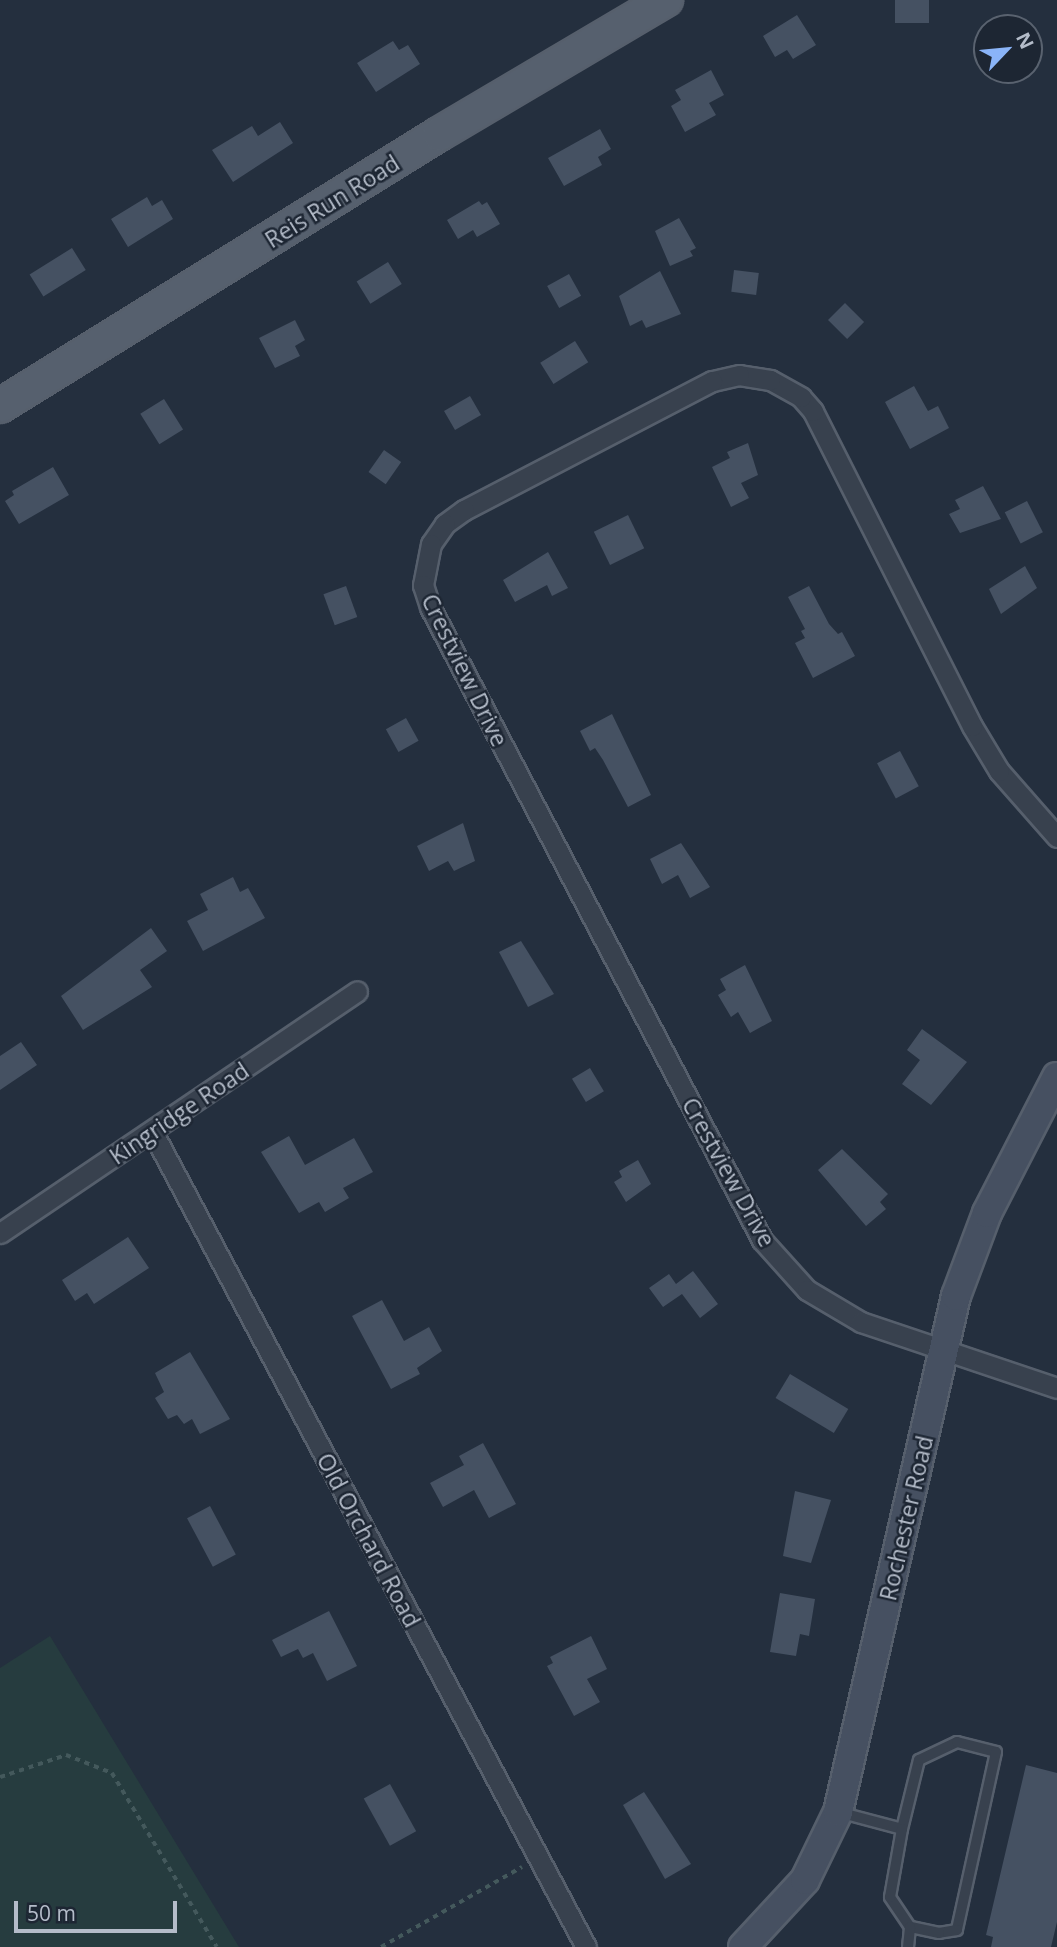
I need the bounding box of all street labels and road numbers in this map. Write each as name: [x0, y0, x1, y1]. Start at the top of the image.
street label: Reis Run Road: [260, 149, 404, 253]
street label: Crestview Drive: [416, 589, 514, 751]
street label: Kingridge Road: [104, 1056, 254, 1170]
street label: Crestview Drive: [677, 1093, 781, 1251]
street label: Rochester Road: [874, 1433, 938, 1603]
street label: Old Orchard Road: [311, 1448, 427, 1632]

